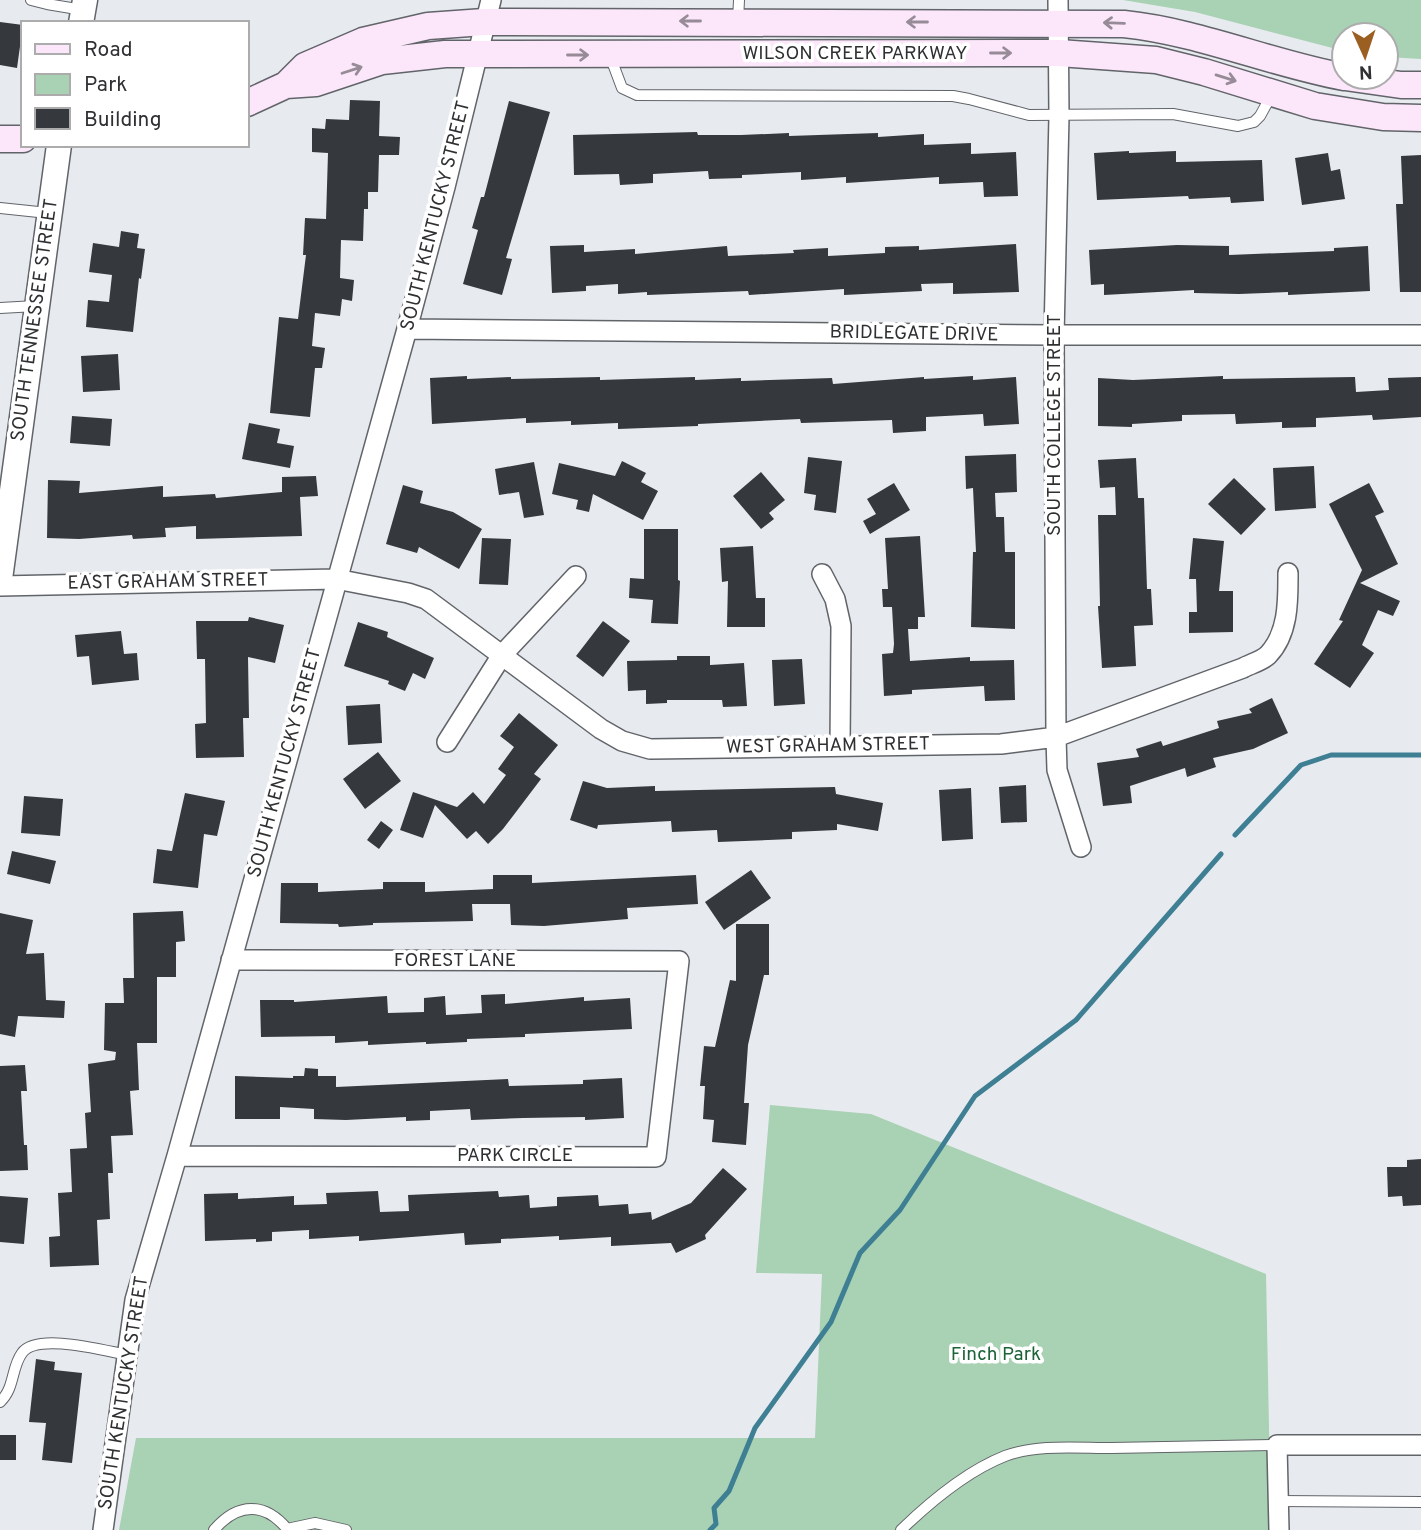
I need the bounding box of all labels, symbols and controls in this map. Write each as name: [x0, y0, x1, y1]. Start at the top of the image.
one-way arrow: [679, 14, 702, 28]
one-way arrow: [906, 15, 929, 29]
one-way arrow: [1103, 17, 1126, 30]
legend: [21, 21, 248, 147]
north arrow: [1330, 21, 1400, 91]
text: Road: [84, 37, 133, 64]
street label: WILSON CREEK PARKWAY: [743, 42, 967, 66]
one-way arrow: [990, 46, 1013, 60]
one-way arrow: [566, 48, 589, 62]
text: N: [1358, 59, 1373, 83]
one-way arrow: [341, 63, 363, 76]
text: Park: [84, 72, 127, 99]
one-way arrow: [1215, 73, 1237, 86]
street label: SOUTH KENTUCKY STREET: [396, 98, 476, 334]
text: Building: [84, 107, 162, 134]
street label: SOUTH TENNESSEE STREET: [6, 197, 64, 443]
street label: SOUTH COLLEGE STREET: [1043, 314, 1067, 536]
street label: BRIDLEGATE DRIVE: [829, 321, 999, 347]
street label: EAST GRAHAM STREET: [67, 568, 269, 596]
street label: SOUTH KENTUCKY STREET: [243, 646, 327, 880]
street label: WEST GRAHAM STREET: [726, 732, 930, 760]
street label: FOREST LANE: [394, 949, 516, 973]
street label: PARK CIRCLE: [457, 1144, 573, 1168]
street label: SOUTH KENTUCKY STREET: [94, 1274, 154, 1512]
park label: Finch Park: [951, 1343, 1041, 1367]

